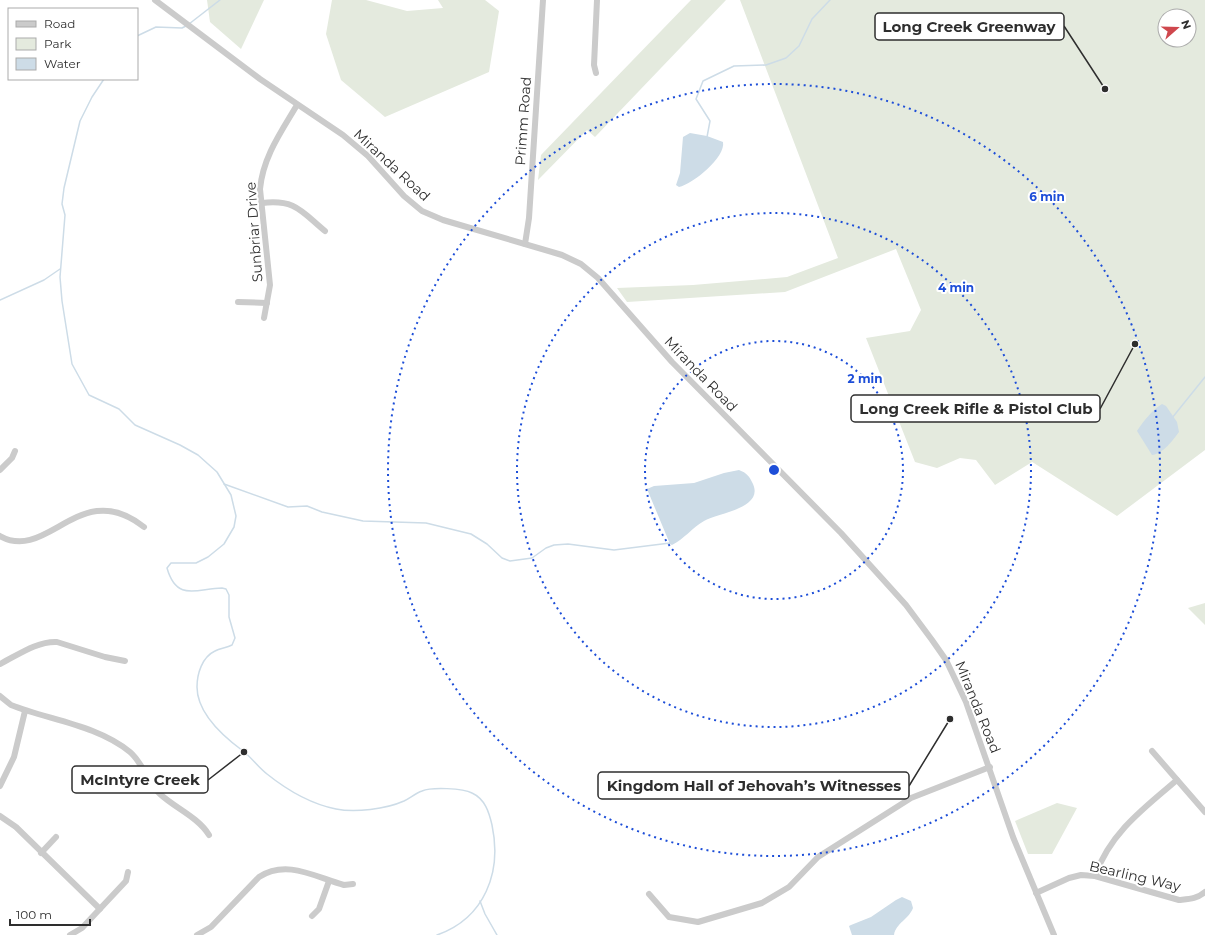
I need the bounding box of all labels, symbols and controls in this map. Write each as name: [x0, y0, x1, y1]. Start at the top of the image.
legend: [8, 8, 138, 80]
north arrow: [1157, 8, 1197, 48]
callout: Long Creek Greenway: [875, 13, 1064, 40]
text: Road: [44, 16, 75, 31]
text: Long Creek Greenway: [882, 17, 1057, 36]
text: N: [1178, 18, 1194, 31]
text: Park: [44, 36, 72, 51]
text: Water: [44, 56, 81, 71]
street label: Primm Road: [511, 76, 535, 166]
street label: Miranda Road: [350, 125, 434, 205]
street label: Sunbriar Drive: [242, 181, 266, 283]
text: 6 min: [1029, 189, 1065, 204]
text: 4 min: [938, 280, 974, 295]
street label: Miranda Road: [661, 333, 741, 415]
text: 2 min: [848, 371, 882, 386]
callout: Long Creek Rifle & Pistol Club: [851, 395, 1100, 422]
text: Long Creek Rifle & Pistol Club: [859, 399, 1093, 418]
centre of rings: [767, 463, 781, 477]
street label: Miranda Road: [951, 658, 1005, 756]
callout: McIntyre Creek: [72, 766, 208, 793]
text: McIntyre Creek: [80, 770, 200, 789]
callout: Kingdom Hall of Jehovah’s Witnesses: [598, 772, 909, 799]
text: Kingdom Hall of Jehovah’s Witnesses: [607, 776, 901, 795]
street label: Bearling Way: [1088, 857, 1183, 895]
scale bar: [10, 901, 90, 927]
text: 100 m: [16, 907, 52, 922]

